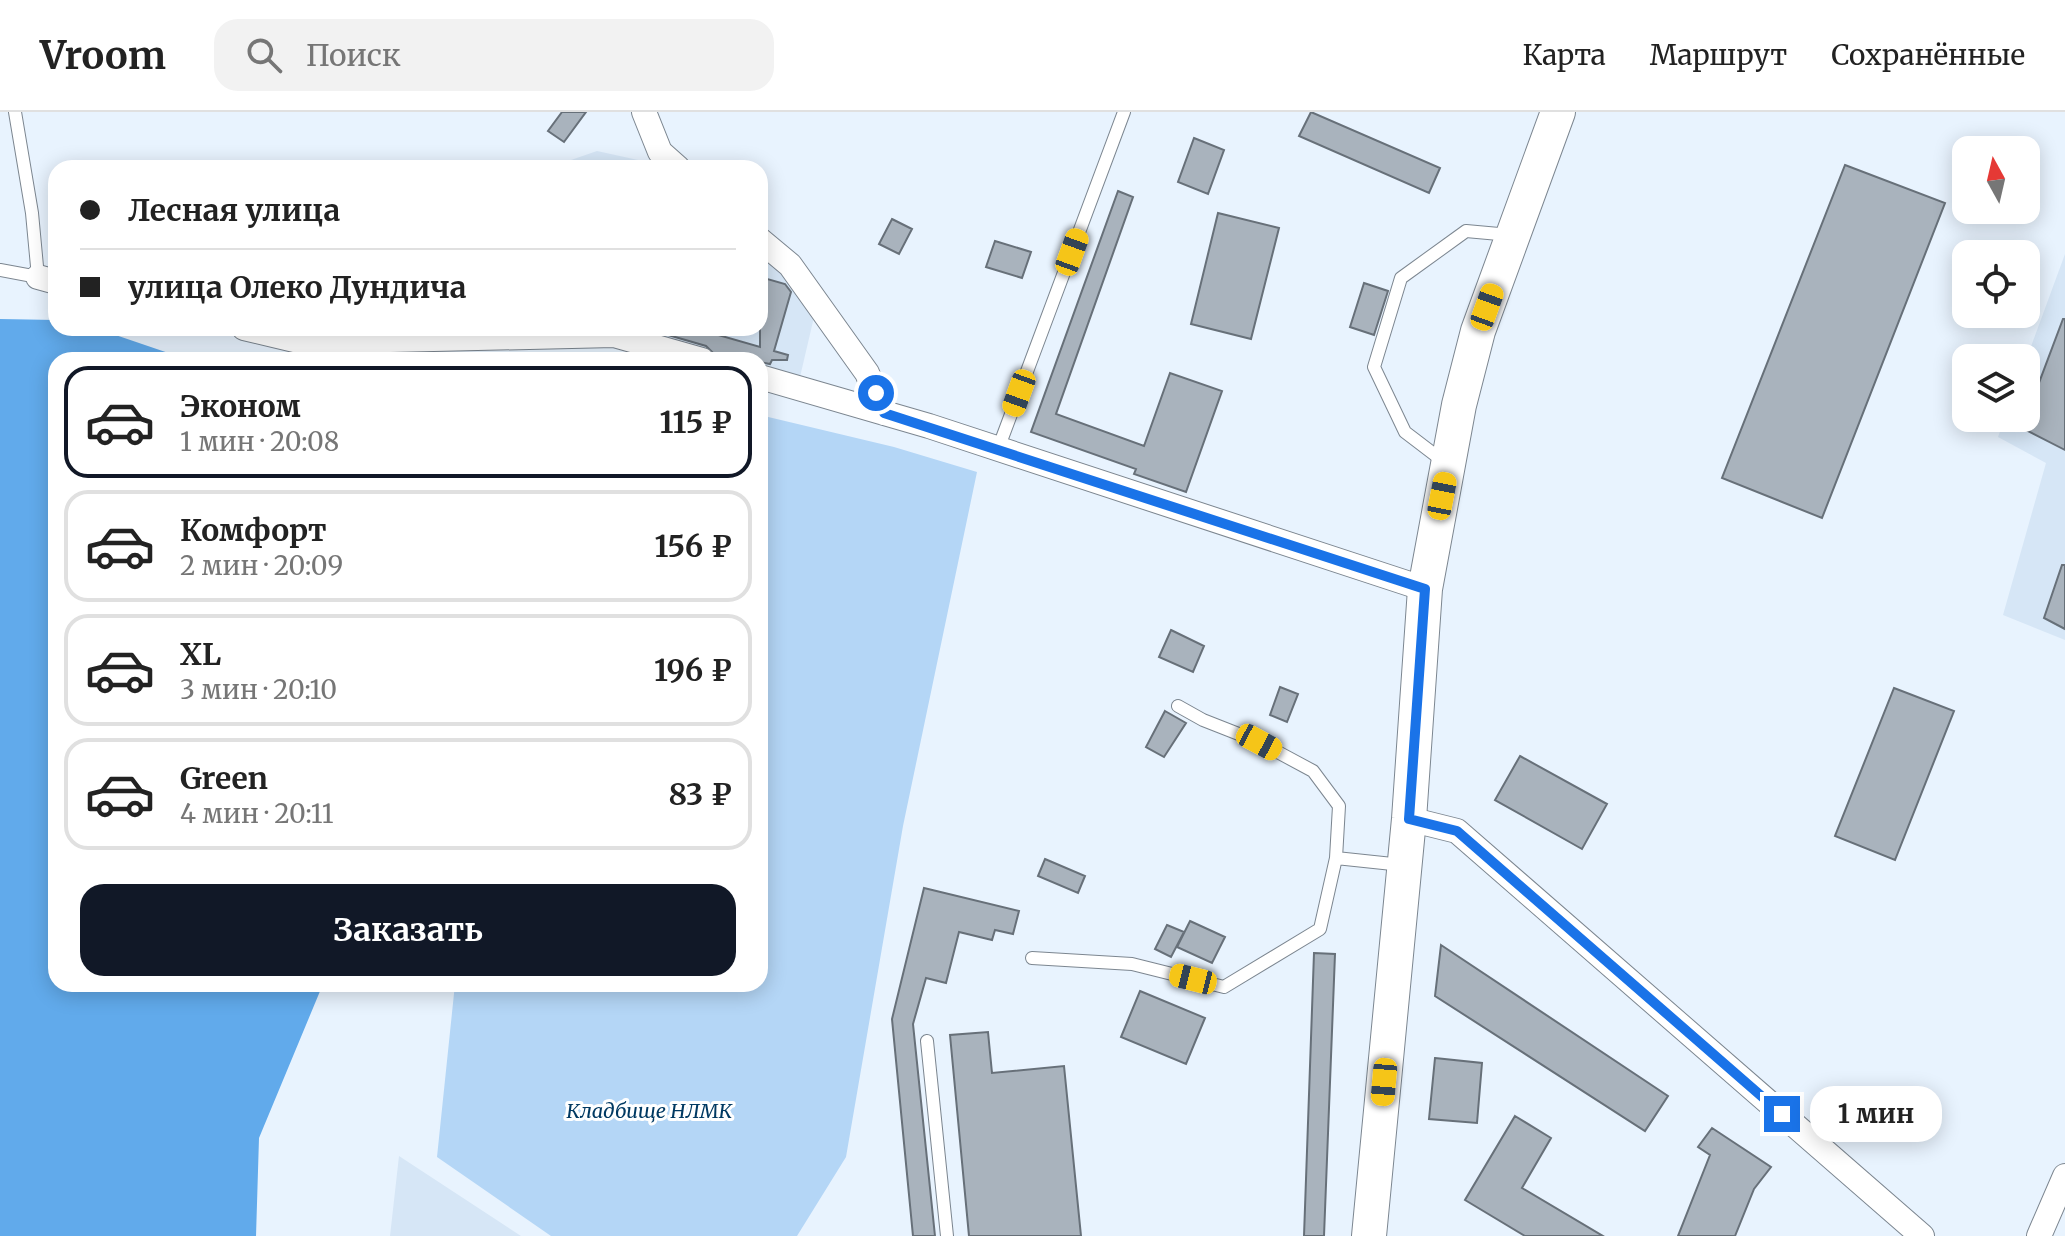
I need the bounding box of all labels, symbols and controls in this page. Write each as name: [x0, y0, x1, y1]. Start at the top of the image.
search box: [214, 19, 774, 91]
text: Vroom: [40, 32, 166, 79]
icon: search: [242, 33, 286, 77]
text: Поиск: [306, 36, 401, 74]
text: Карта: [1522, 37, 1606, 73]
text: Маршрут: [1650, 37, 1787, 73]
text: Сохранённые: [1831, 37, 2025, 73]
north arrow: [1952, 136, 2040, 224]
map controls: [1952, 136, 2040, 432]
text: Лесная улица: [128, 191, 340, 229]
car: [1053, 225, 1091, 279]
button: locate: [1952, 240, 2040, 328]
text: улица Олеко Дундича: [128, 268, 466, 306]
car: [1468, 280, 1506, 334]
button: layers: [1952, 344, 2040, 432]
car: [1000, 366, 1038, 420]
route start: [858, 375, 894, 411]
icon: car: [84, 386, 156, 458]
text: Эконом: [180, 387, 301, 425]
text: 115 ₽: [659, 403, 732, 441]
text: 1 мин · 20:08: [180, 425, 339, 458]
car: [1426, 470, 1458, 522]
icon: car: [84, 510, 156, 582]
text: Комфорт: [180, 511, 327, 549]
text: 156 ₽: [654, 527, 732, 565]
text: 2 мин · 20:09: [180, 549, 343, 582]
icon: car: [84, 634, 156, 706]
text: XL: [180, 635, 221, 673]
text: 196 ₽: [654, 651, 732, 689]
text: 3 мин · 20:10: [180, 673, 337, 706]
car: [1232, 720, 1286, 764]
icon: car: [84, 758, 156, 830]
text: Green: [180, 759, 268, 797]
text: 83 ₽: [669, 775, 732, 813]
text: 4 мин · 20:11: [180, 797, 333, 830]
button: Заказать: [80, 884, 736, 976]
car: [1167, 962, 1219, 996]
car: [1370, 1057, 1398, 1107]
callout: 1 мин: [1810, 1086, 1942, 1142]
route end: [1764, 1096, 1800, 1132]
text: 1 мин: [1838, 1097, 1914, 1130]
park label: Кладбище НЛМК: [566, 1098, 734, 1123]

